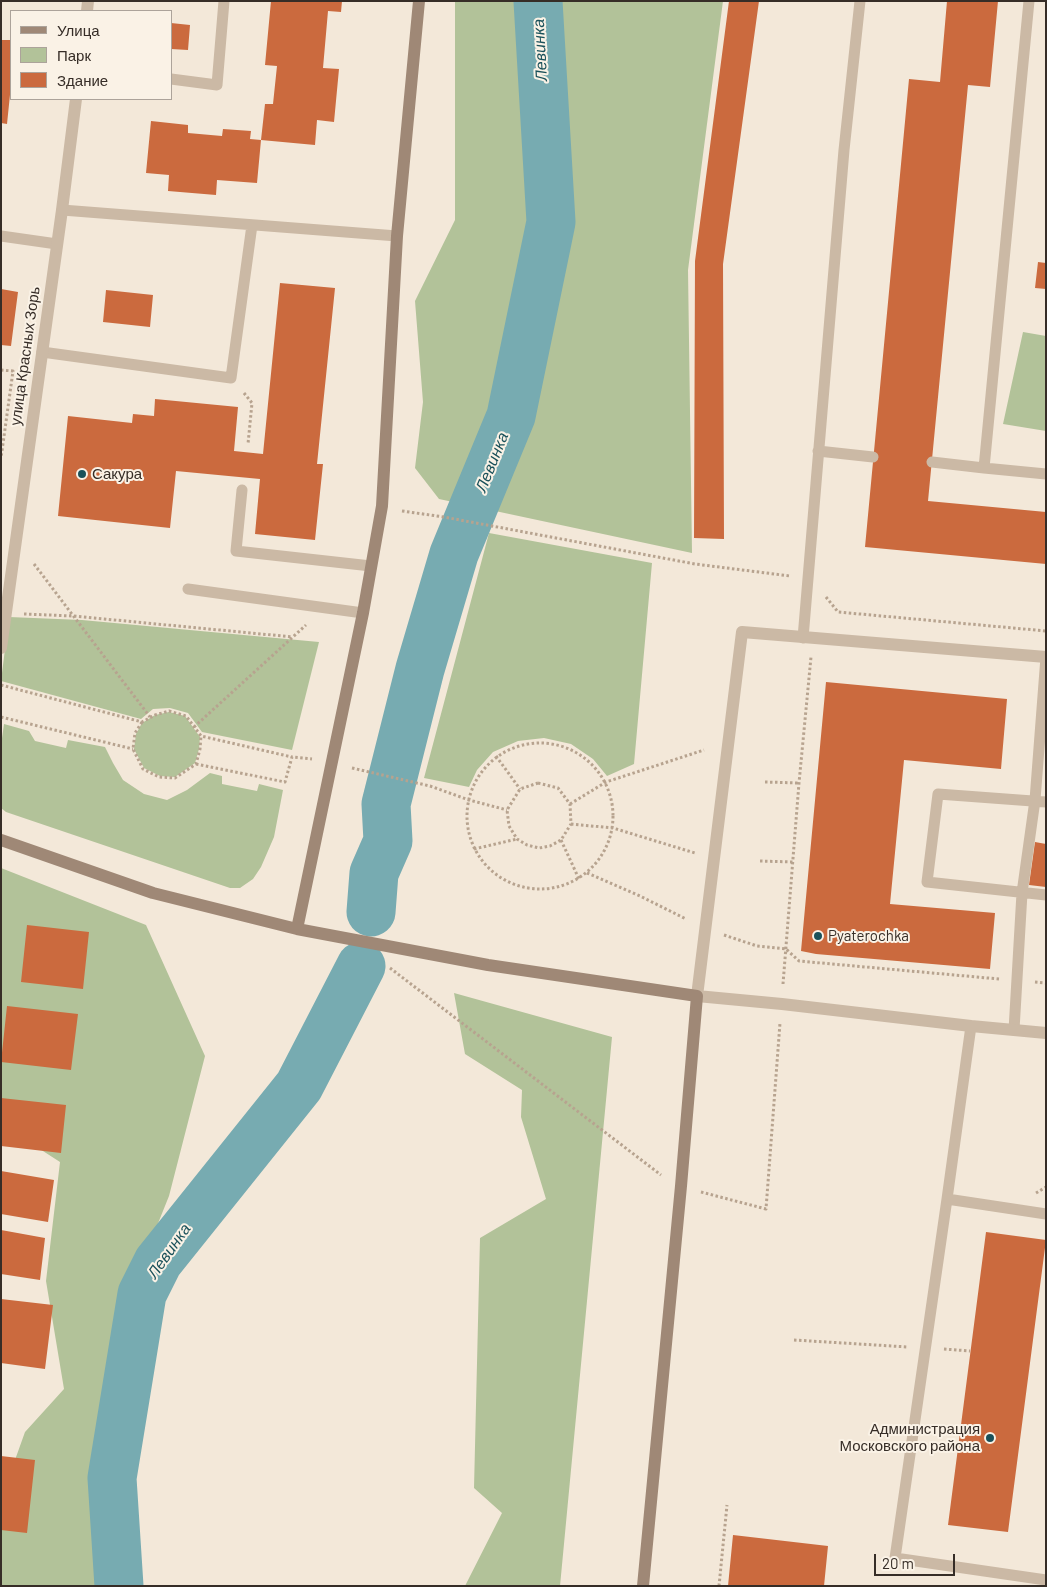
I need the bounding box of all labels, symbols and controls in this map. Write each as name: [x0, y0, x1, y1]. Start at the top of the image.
legend: [10, 10, 172, 100]
water label: Левинка: [529, 18, 551, 82]
text: Улица: [57, 21, 100, 39]
text: Парк: [57, 46, 91, 64]
text: Здание: [57, 71, 108, 89]
street label: улица Красных Зорь: [6, 285, 44, 427]
water label: Левинка: [471, 429, 513, 495]
place label: Сакура: [92, 465, 142, 483]
marker: Сакура: [76, 468, 88, 480]
place label: Pyaterochka: [828, 927, 909, 945]
marker: Pyaterochka: [812, 930, 824, 942]
water label: Левинка: [143, 1220, 195, 1282]
place label: Администрация Московского района: [840, 1420, 980, 1455]
marker: Администрация Московского района: [984, 1432, 996, 1444]
scale bar: [877, 1544, 958, 1576]
text: 20 m: [882, 1554, 914, 1572]

